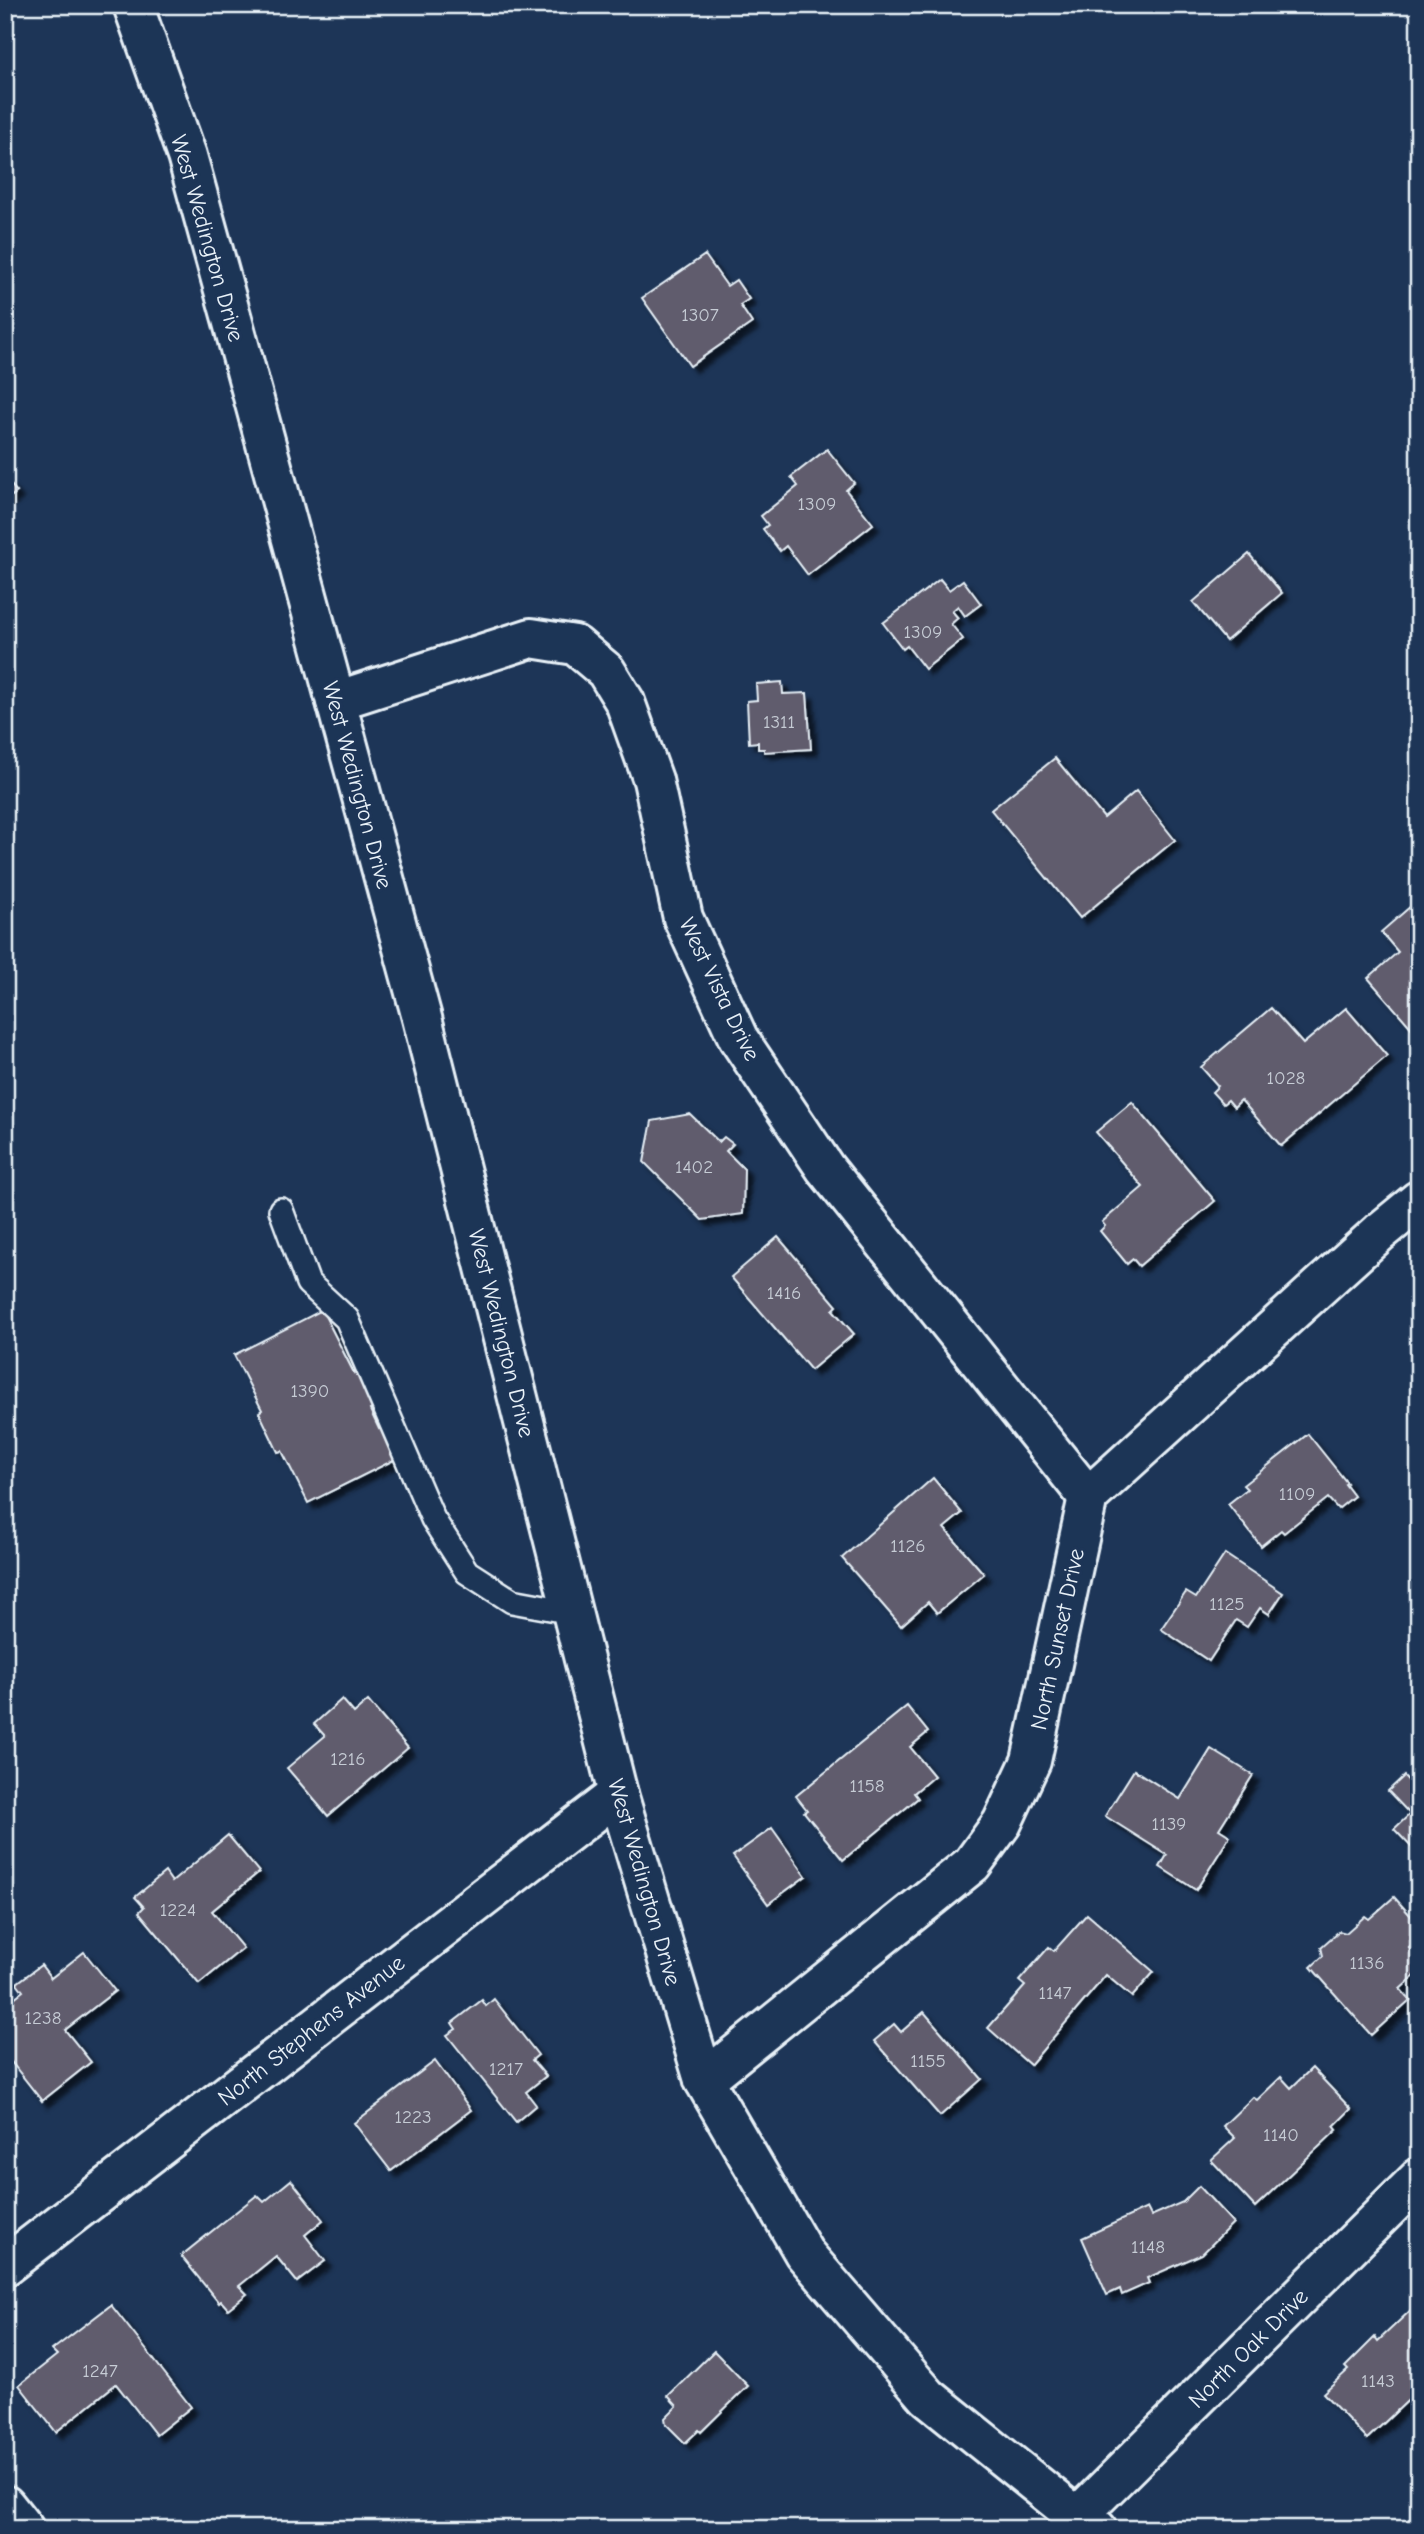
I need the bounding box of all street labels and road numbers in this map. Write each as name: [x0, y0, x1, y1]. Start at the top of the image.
street label: West Wedington Drive: [165, 132, 250, 345]
street label: West Wedington Drive: [317, 678, 398, 892]
street label: West Vista Drive: [673, 913, 766, 1065]
street label: West Wedington Drive: [463, 1226, 540, 1440]
street label: North Sunset Drive: [1025, 1546, 1090, 1732]
street label: West Wedington Drive: [602, 1776, 687, 1989]
street label: North Stephens Avenue: [213, 1949, 410, 2112]
street label: North Oak Drive: [1183, 2283, 1314, 2414]

